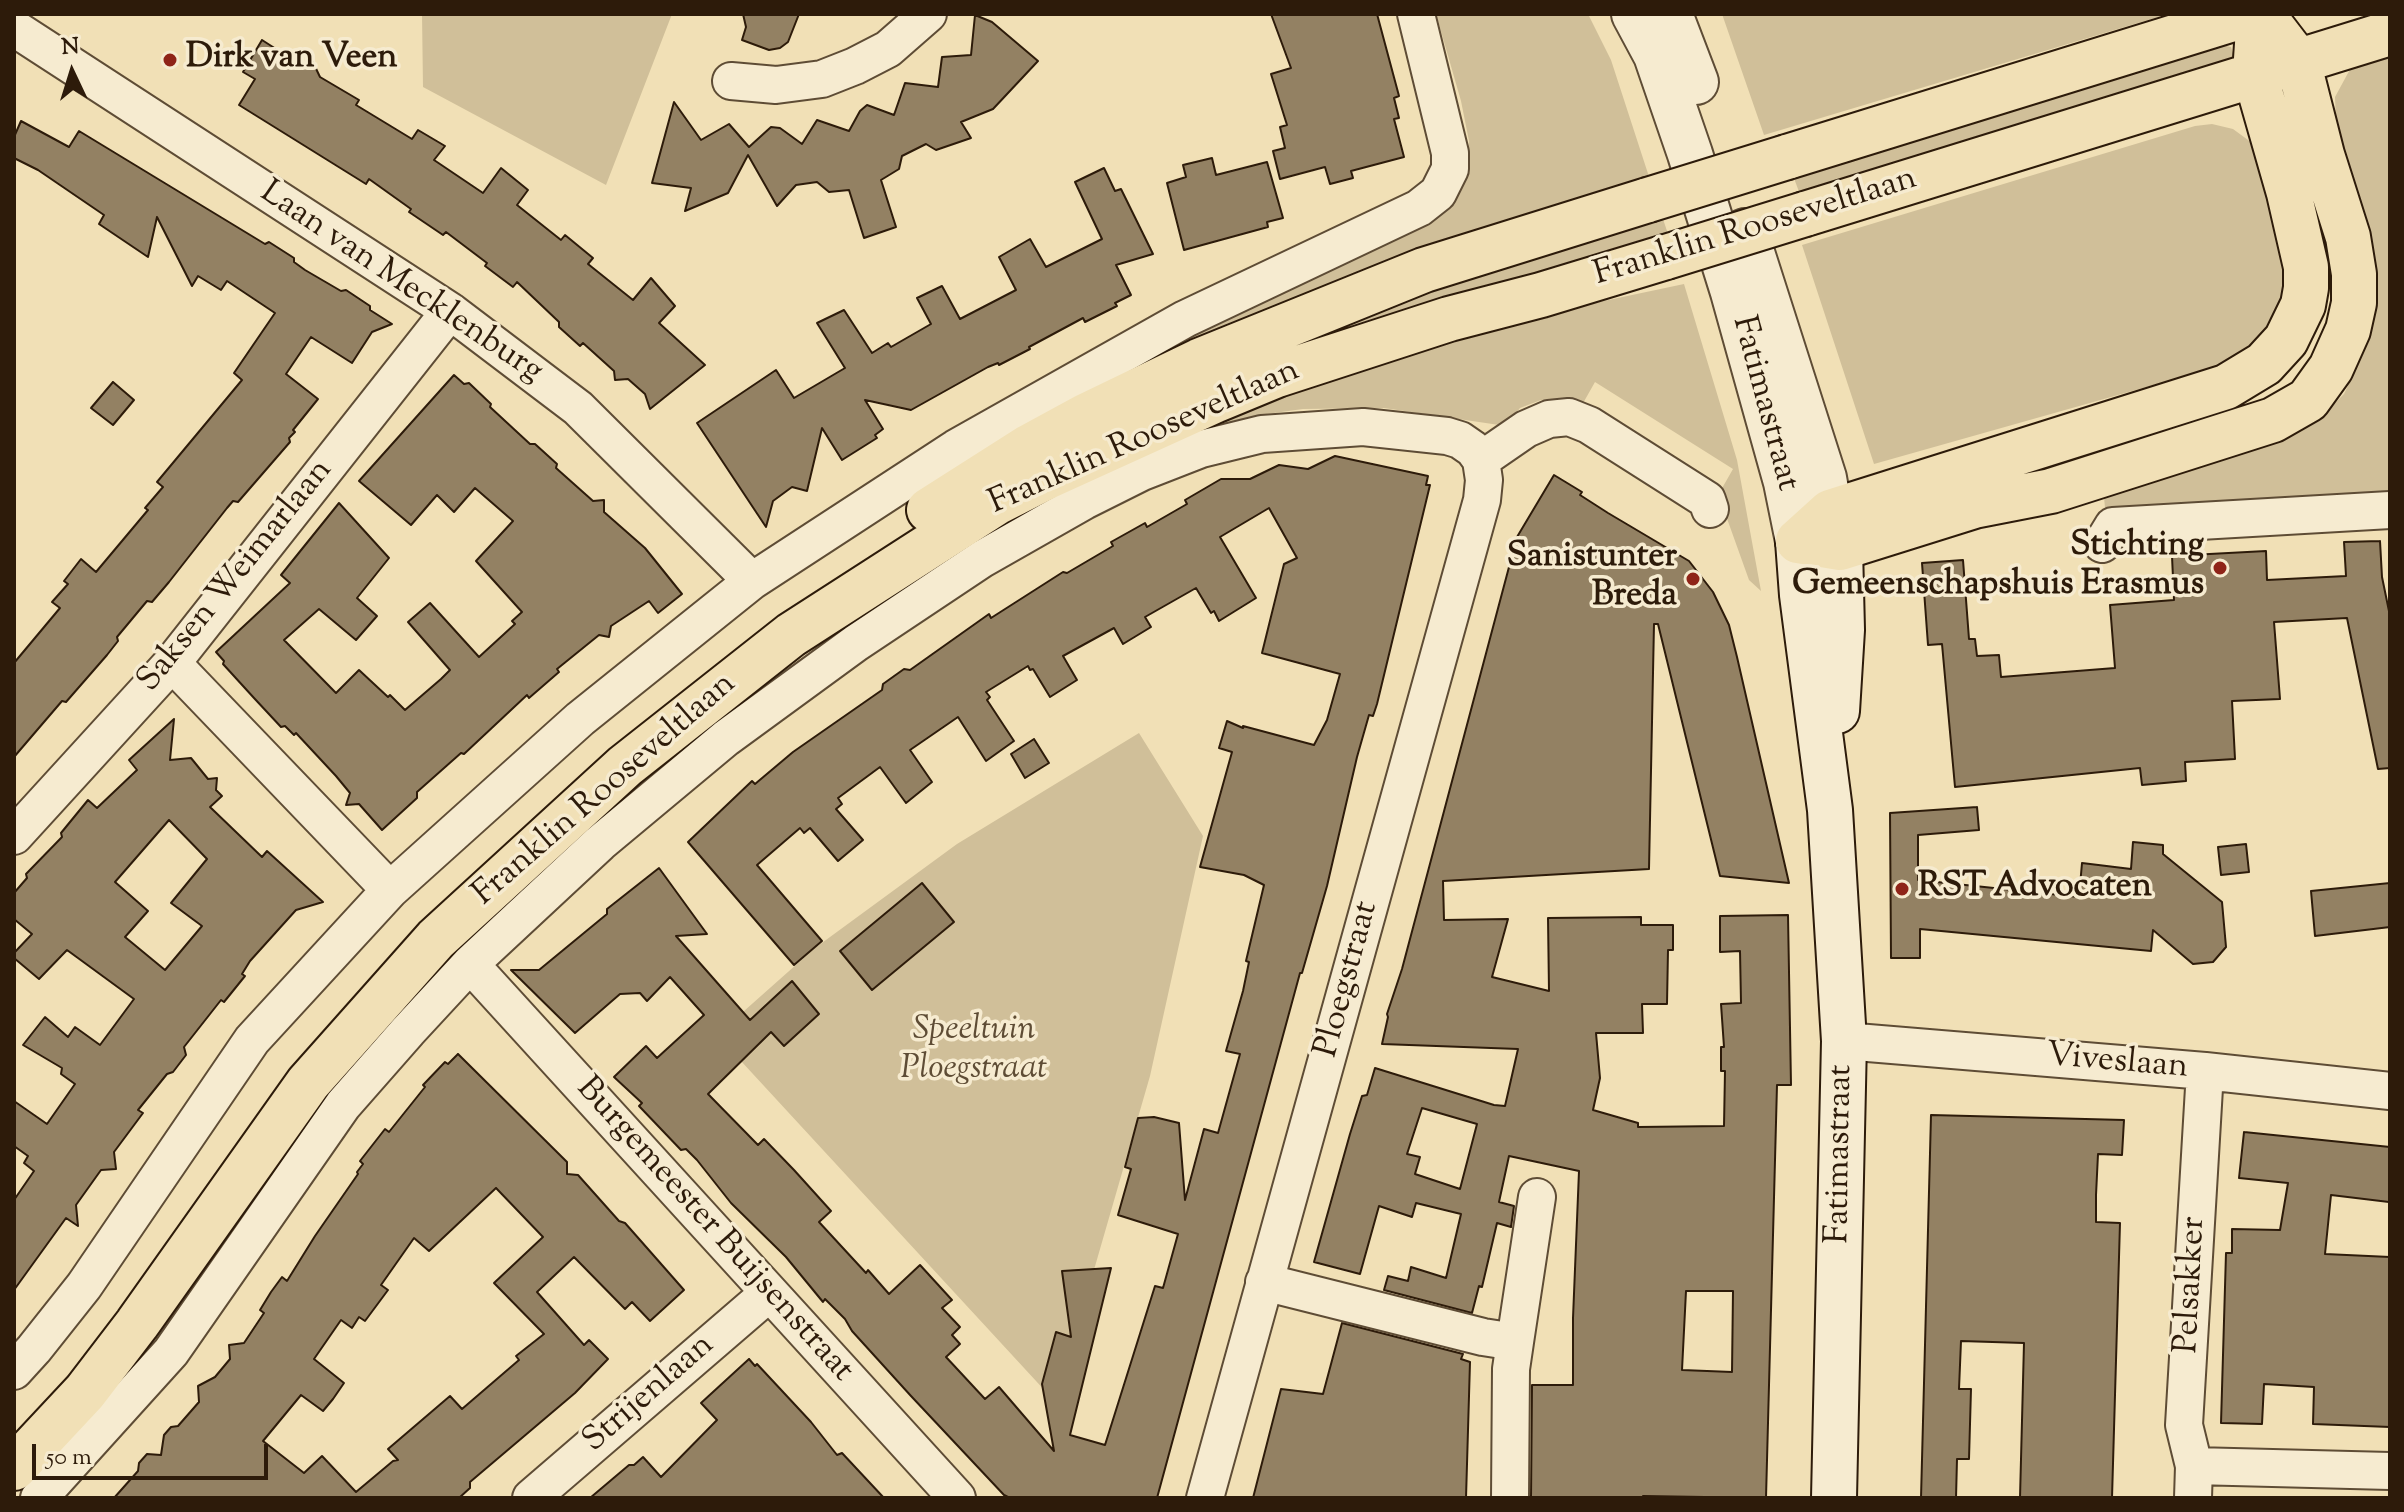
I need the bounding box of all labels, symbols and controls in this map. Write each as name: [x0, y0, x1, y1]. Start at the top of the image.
text: N: [60, 31, 80, 65]
north arrow: [32, 32, 112, 112]
place label: Dirk van Veen: [186, 40, 397, 80]
marker: Dirk van Veen: [161, 51, 179, 69]
street label: Franklin Rooseveltlaan: [1590, 160, 1922, 298]
street label: Laan van Mecklenburg: [251, 174, 549, 394]
street label: Fatimastraat: [1720, 312, 1806, 496]
street label: Franklin Rooseveltlaan: [984, 352, 1306, 526]
street label: Saksen Weimarlaan: [131, 452, 343, 702]
place label: Stichting Gemeenschapshuis Erasmus: [1792, 528, 2204, 608]
place label: Sanistunter Breda: [1507, 539, 1677, 618]
marker: Stichting Gemeenschapshuis Erasmus: [2211, 559, 2229, 577]
marker: Sanistunter Breda: [1684, 570, 1702, 588]
street label: Franklin Rooseveltlaan: [466, 666, 746, 916]
place label: RST Advocaten: [1918, 869, 2152, 909]
marker: RST Advocaten: [1893, 880, 1911, 898]
street label: Ploegstraat: [1309, 898, 1389, 1062]
park label: Speeltuin Ploegstraat: [901, 1012, 1047, 1092]
street label: Viveslaan: [2045, 1037, 2189, 1091]
street label: Fatimastraat: [1820, 1064, 1864, 1244]
street label: Burgemeester Buijsenstraat: [565, 1070, 861, 1392]
street label: Pelsakker: [2169, 1216, 2217, 1354]
street label: Strijenlaan: [576, 1327, 724, 1463]
scale bar: [36, 1428, 272, 1478]
text: 50 m: [46, 1441, 92, 1475]

